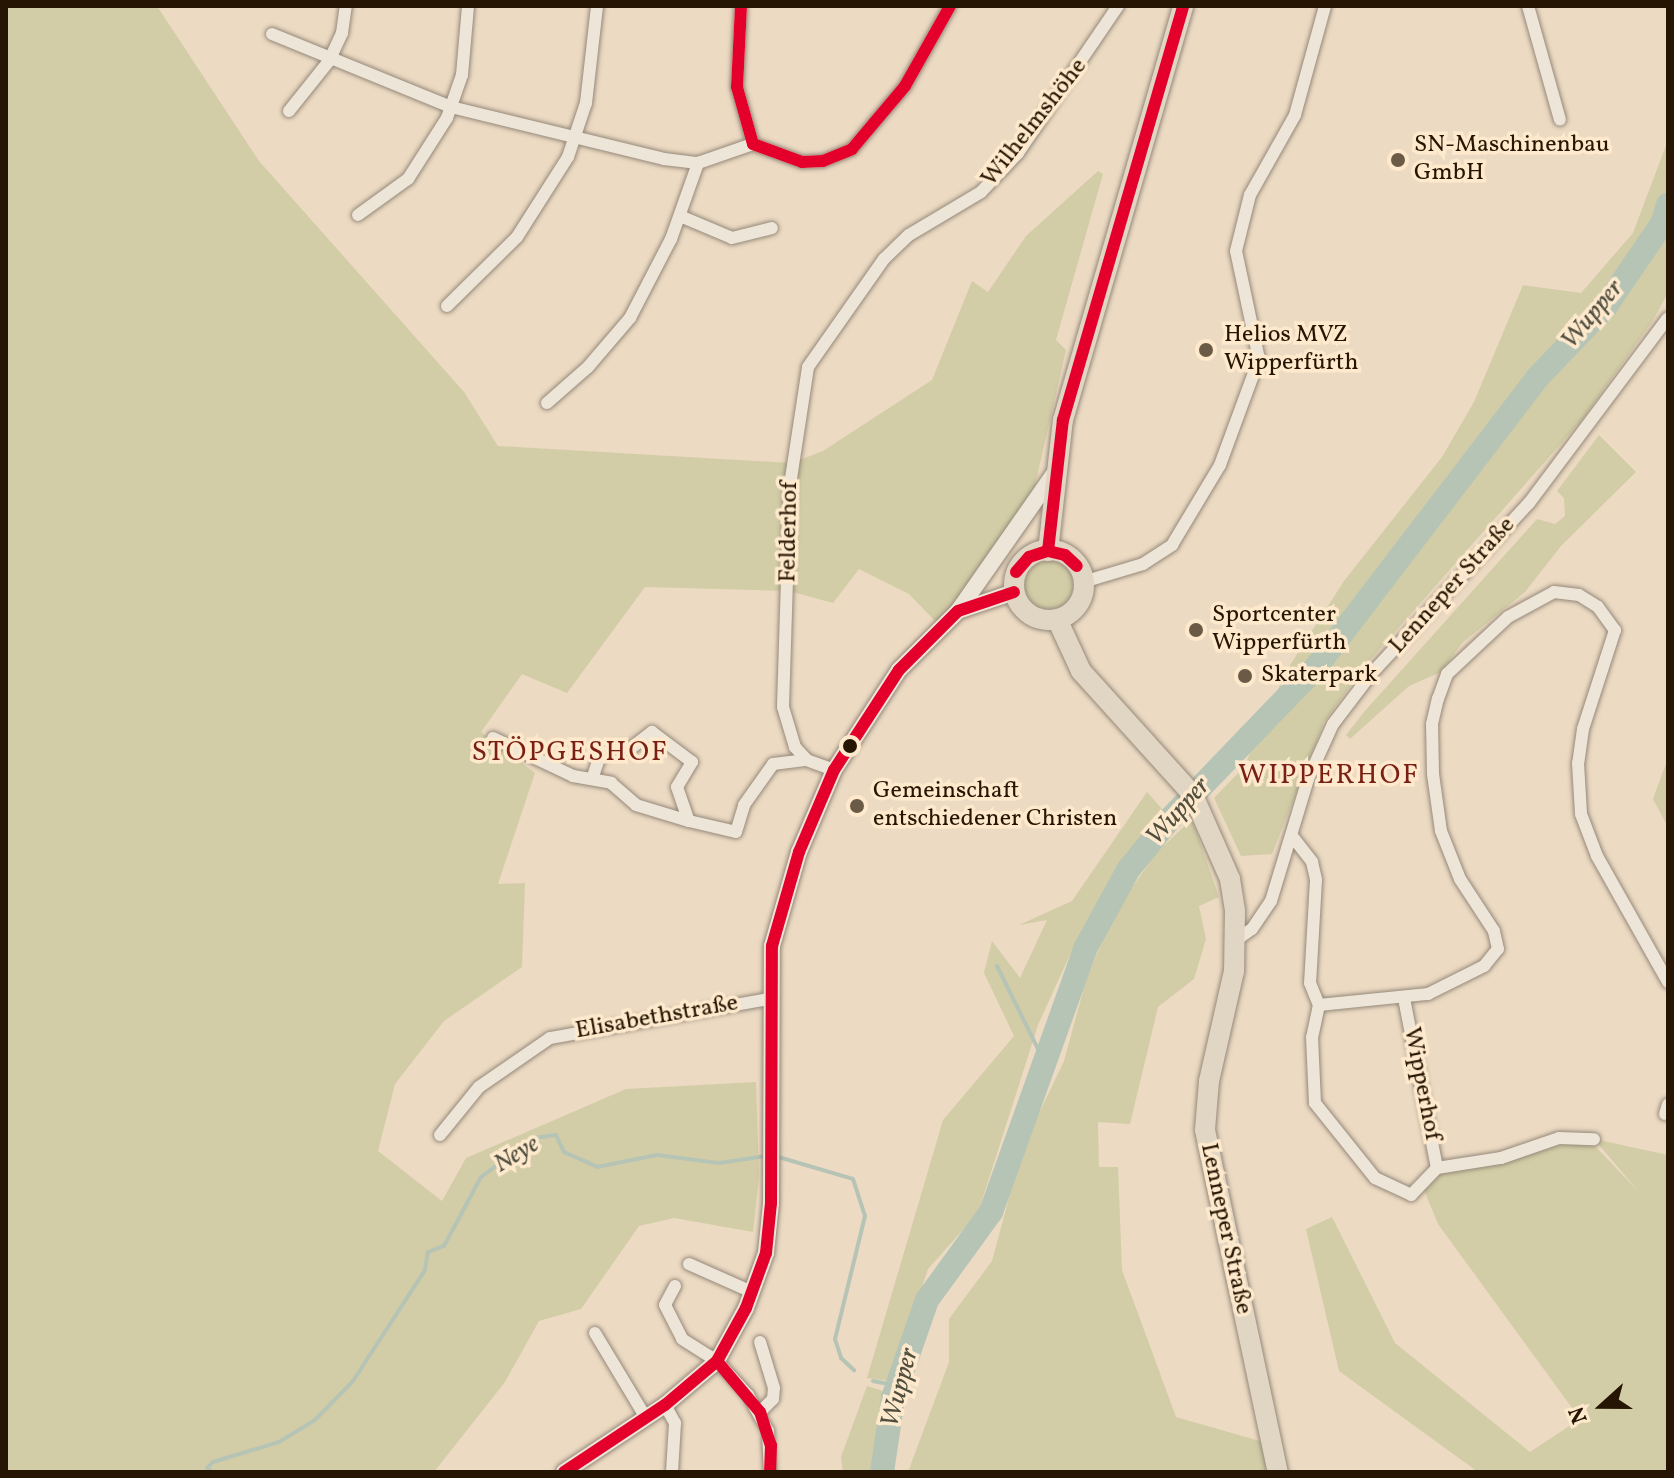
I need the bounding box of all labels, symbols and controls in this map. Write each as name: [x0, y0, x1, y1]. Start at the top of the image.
street label: Wilhelmshöhe: [976, 53, 1094, 193]
place label: SN-Maschinenbau GmbH: [1414, 132, 1610, 188]
marker: SN-Maschinenbau GmbH: [1389, 151, 1407, 169]
water label: Wupper: [1555, 274, 1631, 356]
place label: Helios MVZ Wipperfürth: [1224, 322, 1358, 378]
marker: Helios MVZ Wipperfürth: [1195, 339, 1217, 361]
street label: Felderhof: [775, 481, 805, 583]
street label: Lenneper Straße: [1384, 512, 1522, 660]
place label: Sportcenter Wipperfürth: [1212, 602, 1346, 658]
marker: Sportcenter Wipperfürth: [1187, 621, 1205, 639]
place label: Skaterpark: [1261, 662, 1377, 690]
marker: Skaterpark: [1236, 667, 1254, 685]
district label: STÖPGESHOF: [471, 736, 669, 770]
unlabelled marker: [842, 738, 858, 754]
district label: WIPPERHOF: [1238, 759, 1420, 793]
water label: Wupper: [1140, 771, 1218, 853]
place label: Gemeinschaft entschiedener Christen: [873, 778, 1117, 834]
marker: Gemeinschaft entschiedener Christen: [848, 797, 866, 815]
street label: Elisabethstraße: [573, 990, 741, 1046]
street label: Wipperhof: [1396, 1025, 1446, 1143]
water label: Neye: [489, 1129, 545, 1181]
street label: Lenneper Straße: [1193, 1141, 1257, 1317]
water label: Wupper: [875, 1345, 927, 1431]
north arrow: [1562, 1366, 1642, 1446]
text: N: [1562, 1402, 1596, 1428]

